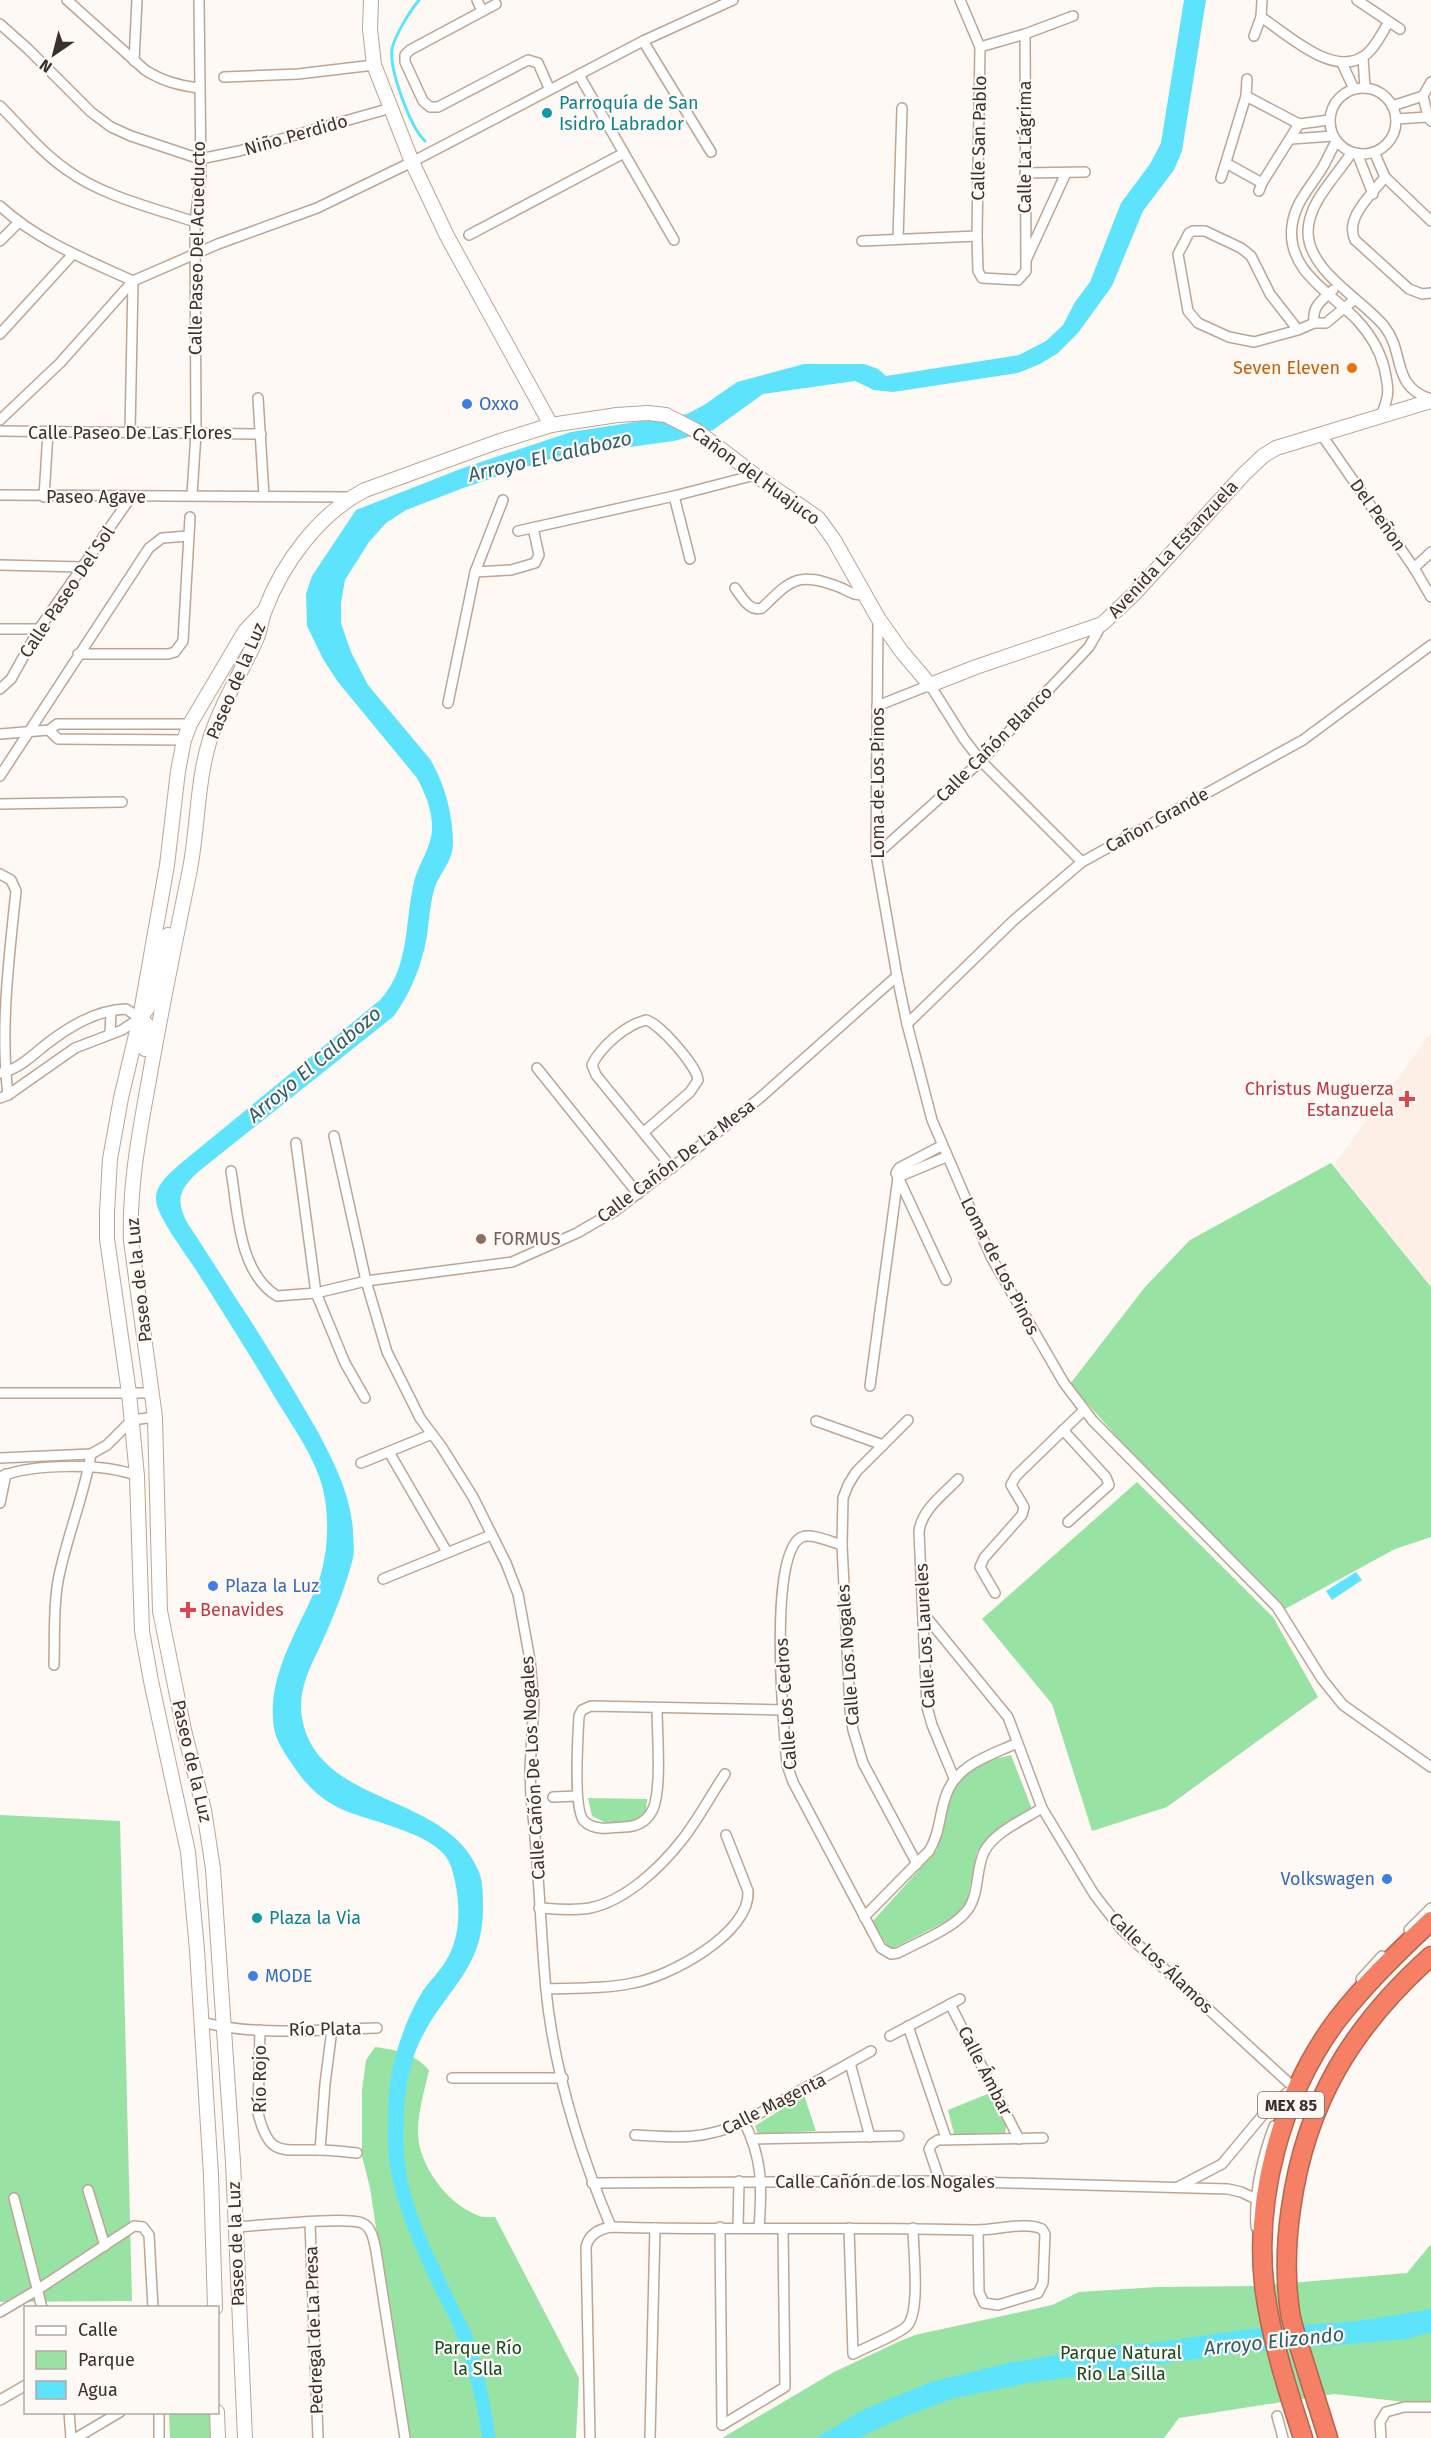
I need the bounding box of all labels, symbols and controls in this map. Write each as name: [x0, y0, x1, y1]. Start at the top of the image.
north arrow: [24, 24, 84, 84]
text: N: [36, 55, 55, 77]
street label: Calle San Pablo: [967, 75, 991, 201]
street label: Calle La Lágrima: [1014, 81, 1036, 213]
place label: Parroquía de San Isidro Labrador: [559, 92, 699, 135]
marker: Parroquía de San Isidro Labrador: [540, 106, 554, 120]
street label: Niño Perdido: [242, 110, 350, 160]
street label: Calle Paseo Del Acueducto: [184, 141, 210, 355]
place label: Seven Eleven: [1233, 357, 1340, 379]
marker: Seven Eleven: [1345, 361, 1359, 375]
place label: Oxxo: [479, 393, 519, 415]
marker: Oxxo: [460, 397, 474, 411]
street label: Calle Paseo De Las Flores: [28, 422, 232, 444]
street label: Cañon del Huajuco: [688, 422, 824, 530]
water label: Arroyo El Calabozo: [465, 425, 634, 487]
street label: Avenida La Estanzuela: [1103, 475, 1243, 623]
street label: Del Peñon: [1345, 475, 1411, 555]
street label: Paseo Agave: [46, 486, 146, 508]
street label: Calle Paseo Del Sol: [15, 522, 119, 662]
street label: Paseo de la Luz: [202, 619, 271, 743]
street label: Calle Cañón Blanco: [931, 681, 1057, 807]
street label: Loma de Los Pinos: [867, 707, 889, 859]
street label: Cañon Grande: [1102, 783, 1212, 857]
water label: Arroyo El Calabozo: [241, 1001, 386, 1128]
place label: Christus Muguerza Estanzuela: [1245, 1078, 1394, 1121]
marker: Christus Muguerza Estanzuela: [1398, 1090, 1416, 1108]
street label: Calle Cañón De La Mesa: [593, 1094, 759, 1228]
street label: Loma de Los Pinos: [956, 1193, 1044, 1339]
street label: Paseo de la Luz: [122, 1217, 156, 1343]
place label: FORMUS: [493, 1228, 561, 1250]
marker: FORMUS: [474, 1232, 488, 1246]
street label: Calle Los Laureles: [910, 1563, 940, 1709]
place label: Plaza la Luz: [225, 1575, 319, 1597]
marker: Plaza la Luz: [206, 1579, 220, 1593]
street label: Calle Los Nogales: [832, 1584, 864, 1726]
place label: Benavides: [200, 1599, 284, 1621]
marker: Benavides: [181, 1603, 195, 1617]
street label: Calle Los Cedros: [770, 1637, 802, 1771]
street label: Calle Cañón De Los Nogales: [516, 1656, 550, 1880]
street label: Paseo de la Luz: [167, 1698, 217, 1824]
place label: Volkswagen: [1281, 1868, 1375, 1890]
marker: Volkswagen: [1380, 1872, 1394, 1886]
place label: Plaza la Via: [269, 1907, 361, 1929]
street label: Calle Los Álamos: [1104, 1907, 1218, 2018]
marker: Plaza la Via: [250, 1911, 264, 1925]
place label: MODE: [265, 1965, 313, 1987]
marker: MODE: [246, 1969, 260, 1983]
street label: Río Plata: [288, 2017, 362, 2041]
street label: Calle Ámbar: [953, 2022, 1018, 2119]
street label: Río Rojo: [249, 2045, 271, 2113]
street label: Calle Magenta: [718, 2068, 830, 2140]
road number: MEX 85: [1258, 2092, 1324, 2118]
street label: Calle Cañón de los Nogales: [775, 2171, 995, 2193]
street label: Paseo de la Luz: [223, 2181, 249, 2307]
street label: Pedregal de La Presa: [300, 2245, 328, 2415]
legend: [24, 2306, 219, 2414]
text: Calle: [78, 2319, 118, 2341]
water label: Arroyo Elizondo: [1202, 2322, 1345, 2360]
park label: Parque Río la Slla: [434, 2337, 522, 2380]
park label: Parque Natural Rio La Silla: [1060, 2342, 1182, 2385]
text: Parque: [78, 2349, 135, 2371]
text: Agua: [78, 2379, 118, 2401]

